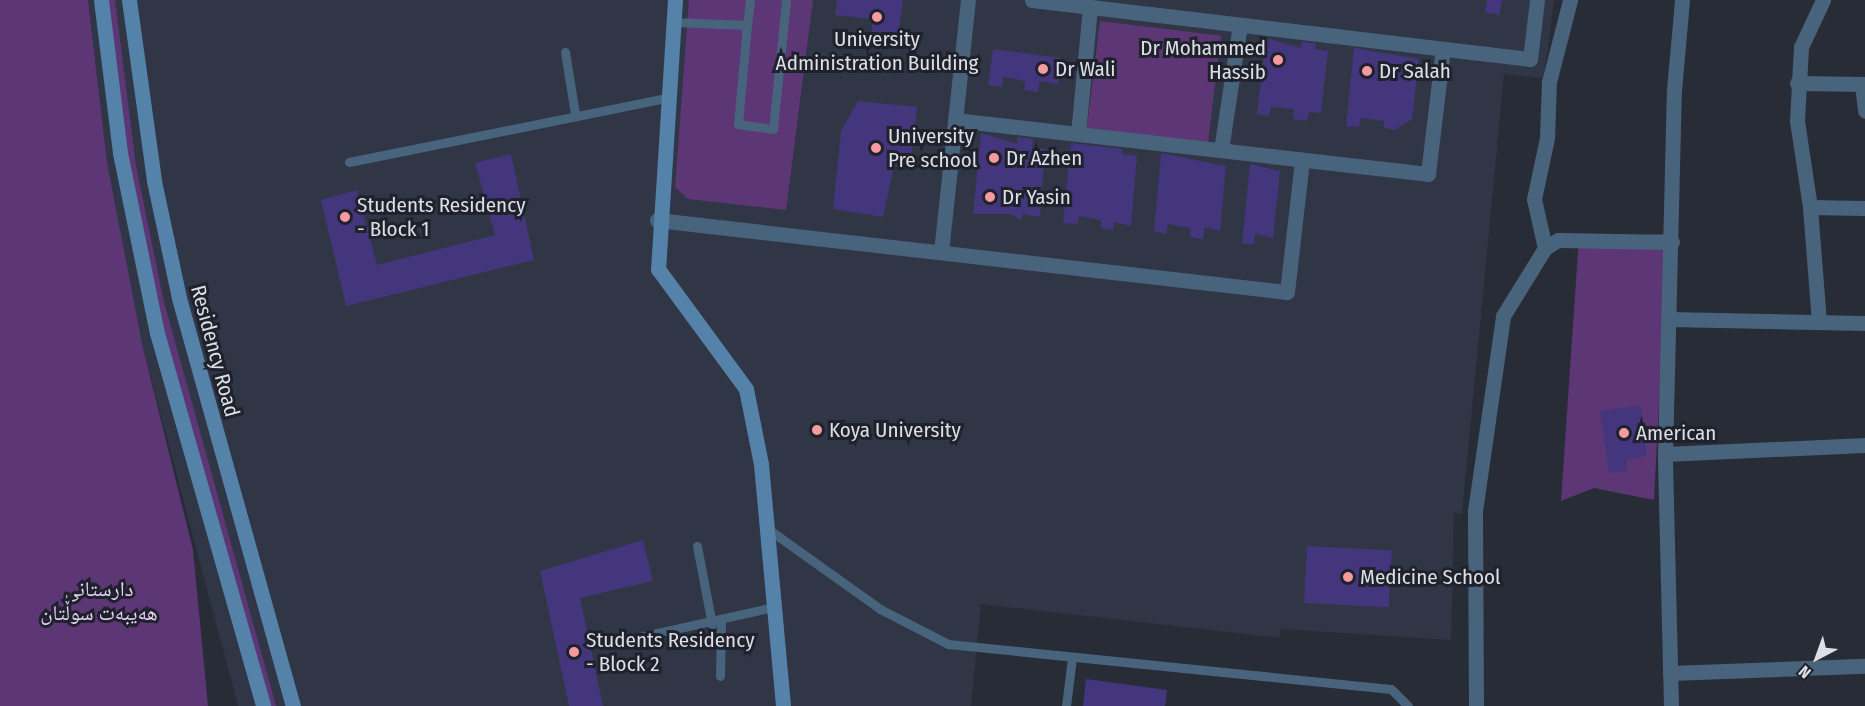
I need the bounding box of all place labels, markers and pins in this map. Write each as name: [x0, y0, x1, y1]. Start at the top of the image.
marker: University Administration Building: [870, 10, 884, 24]
place label: University Administration Building: [776, 26, 978, 76]
place label: Dr Mohammed Hassib: [1140, 35, 1266, 85]
marker: Dr Mohammed Hassib: [1271, 53, 1285, 67]
place label: Dr Wali: [1055, 56, 1115, 82]
place label: Dr Salah: [1379, 58, 1451, 84]
marker: Dr Wali: [1036, 62, 1050, 76]
marker: Dr Salah: [1360, 64, 1374, 78]
place label: University Pre school: [888, 123, 977, 173]
marker: University Pre school: [869, 141, 883, 155]
place label: Dr Azhen: [1006, 145, 1082, 171]
marker: Dr Azhen: [987, 151, 1001, 165]
place label: Dr Yasin: [1002, 184, 1071, 210]
marker: Dr Yasin: [983, 190, 997, 204]
place label: Students Residency - Block 1: [357, 192, 526, 242]
marker: Students Residency - Block 1: [338, 210, 352, 224]
place label: Koya University: [829, 417, 961, 443]
place label: American: [1636, 420, 1716, 446]
marker: Koya University: [810, 423, 824, 437]
marker: American: [1617, 426, 1631, 440]
place label: Medicine School: [1360, 564, 1501, 590]
marker: Medicine School: [1341, 570, 1355, 584]
place label: Students Residency - Block 2: [586, 627, 755, 677]
marker: Students Residency - Block 2: [567, 645, 581, 659]

